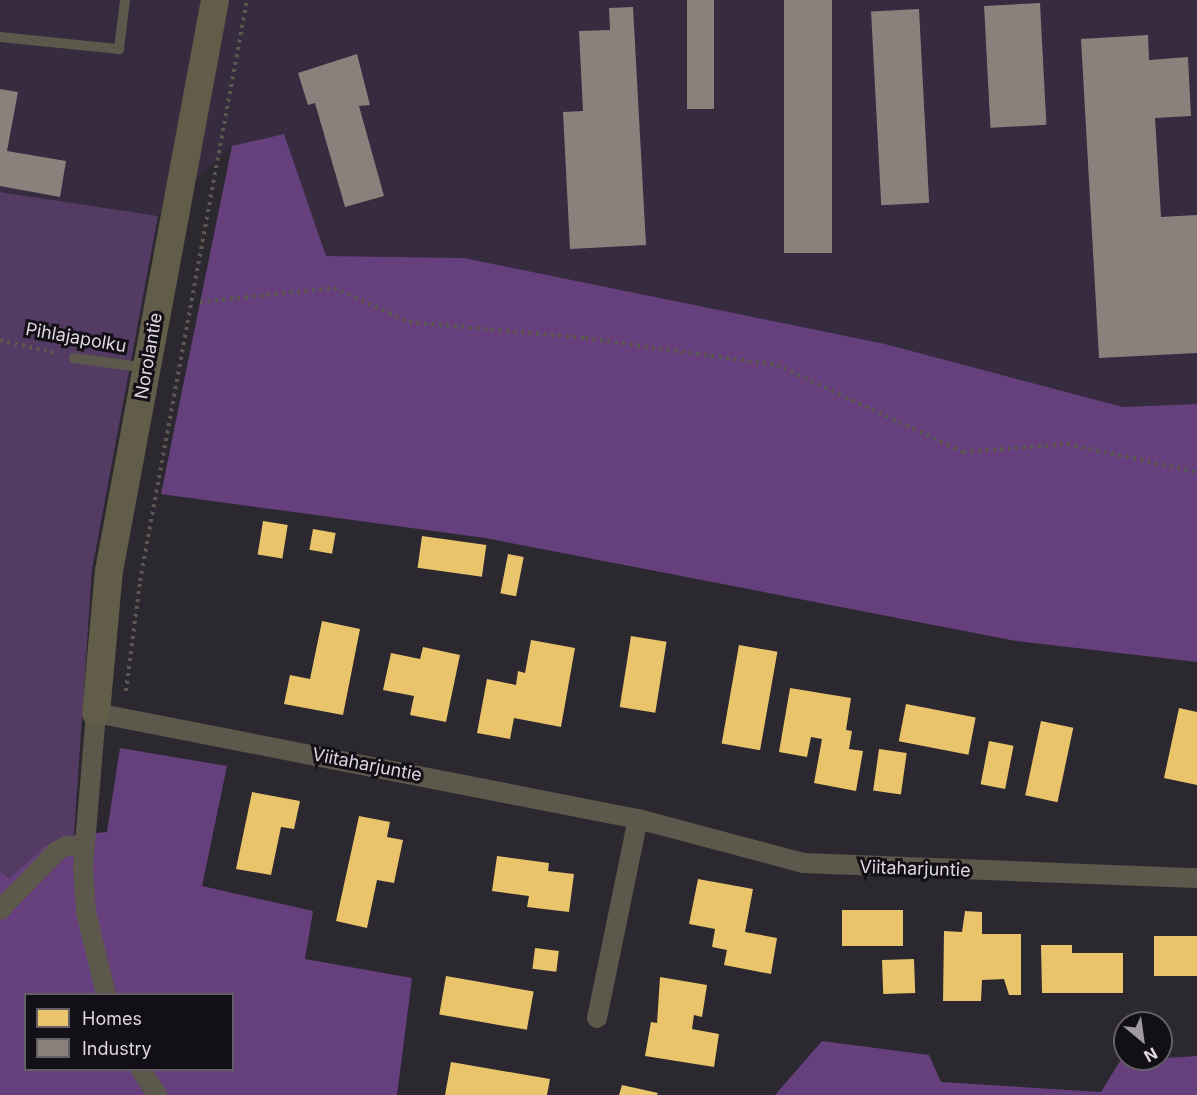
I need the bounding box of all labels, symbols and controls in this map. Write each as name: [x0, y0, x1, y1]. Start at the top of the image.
street label: Norolantie: [131, 311, 167, 401]
street label: Pihlajapolku: [24, 318, 128, 358]
street label: Viitaharjuntie: [310, 744, 424, 786]
street label: Viitaharjuntie: [859, 856, 971, 882]
legend: [24, 993, 234, 1071]
text: Homes: [82, 1008, 142, 1029]
north arrow: [1113, 1011, 1173, 1071]
text: Industry: [82, 1038, 152, 1059]
text: N: [1141, 1043, 1161, 1067]

